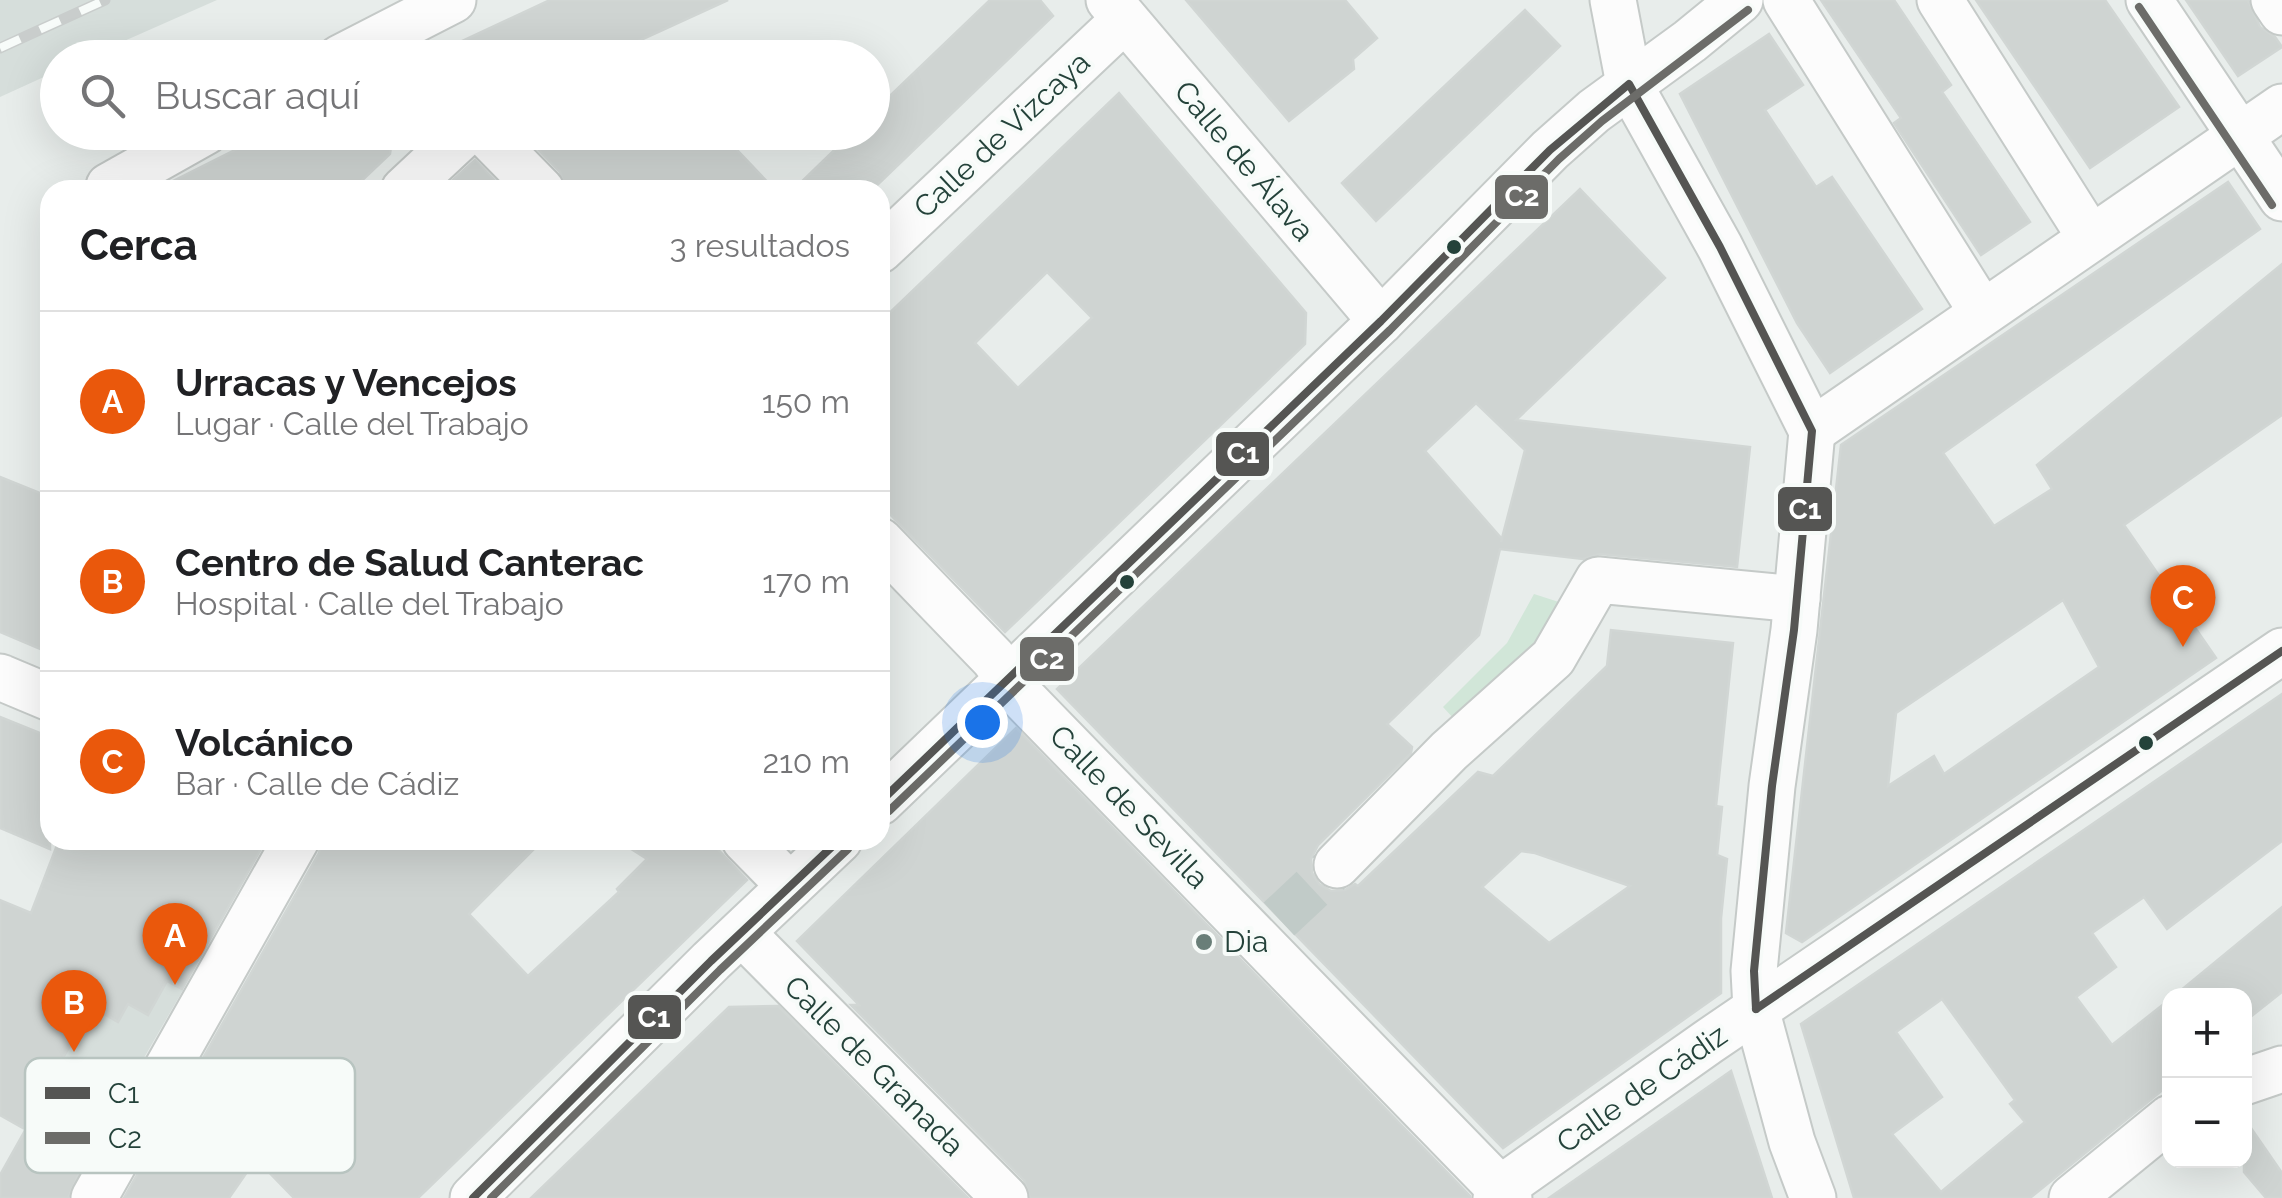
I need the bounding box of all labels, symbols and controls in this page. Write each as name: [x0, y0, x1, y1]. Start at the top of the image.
search box: [40, 40, 890, 150]
street label: Calle de Vizcaya: [907, 44, 1097, 225]
icon: search: [75, 68, 130, 123]
text: Buscar aquí: [155, 73, 360, 118]
street label: Calle de Álava: [1167, 74, 1321, 248]
line badge: C2: [1493, 173, 1550, 221]
text: C2: [1504, 180, 1540, 213]
text: Cerca: [80, 221, 198, 270]
text: 3 resultados: [670, 227, 850, 264]
unlabelled marker: [1444, 237, 1464, 257]
text: Urracas y Vencejos: [175, 360, 517, 405]
text: A: [102, 383, 123, 420]
text: 150 m: [762, 383, 850, 420]
text: Lugar · Calle del Trabajo: [175, 405, 529, 442]
line badge: C1: [1214, 430, 1271, 478]
text: C1: [1226, 437, 1260, 470]
line badge: C1: [1776, 485, 1834, 533]
text: C1: [1788, 493, 1822, 526]
text: Centro de Salud Canterac: [175, 540, 644, 585]
text: B: [102, 563, 123, 600]
text: 170 m: [762, 563, 850, 600]
pin: C: [2150, 564, 2216, 647]
unlabelled marker: [1117, 572, 1137, 592]
text: Hospital · Calle del Trabajo: [175, 585, 564, 622]
line badge: C2: [1018, 635, 1076, 683]
text: C2: [1029, 643, 1065, 676]
your location: [957, 697, 1008, 748]
street label: Calle de Sevilla: [1043, 718, 1216, 895]
text: Volcánico: [175, 720, 353, 765]
unlabelled marker: [2136, 733, 2156, 753]
text: C: [102, 743, 123, 780]
text: 210 m: [762, 743, 850, 780]
text: Bar · Calle de Cádiz: [175, 765, 459, 802]
pin: A: [142, 902, 208, 985]
place label: Dia: [1224, 924, 1268, 959]
marker: Dia: [1193, 931, 1215, 953]
street label: Calle de Granada: [777, 969, 971, 1163]
pin: B: [42, 970, 106, 1052]
map controls: [2162, 988, 2252, 1168]
button: +: [2162, 988, 2252, 1078]
line badge: C1: [626, 993, 683, 1041]
text: C1: [637, 1001, 671, 1034]
street label: Calle de Cádiz: [1550, 1017, 1733, 1160]
legend: [25, 1058, 355, 1173]
text: C1: [108, 1077, 139, 1110]
button: −: [2162, 1078, 2252, 1168]
text: C2: [108, 1122, 142, 1155]

